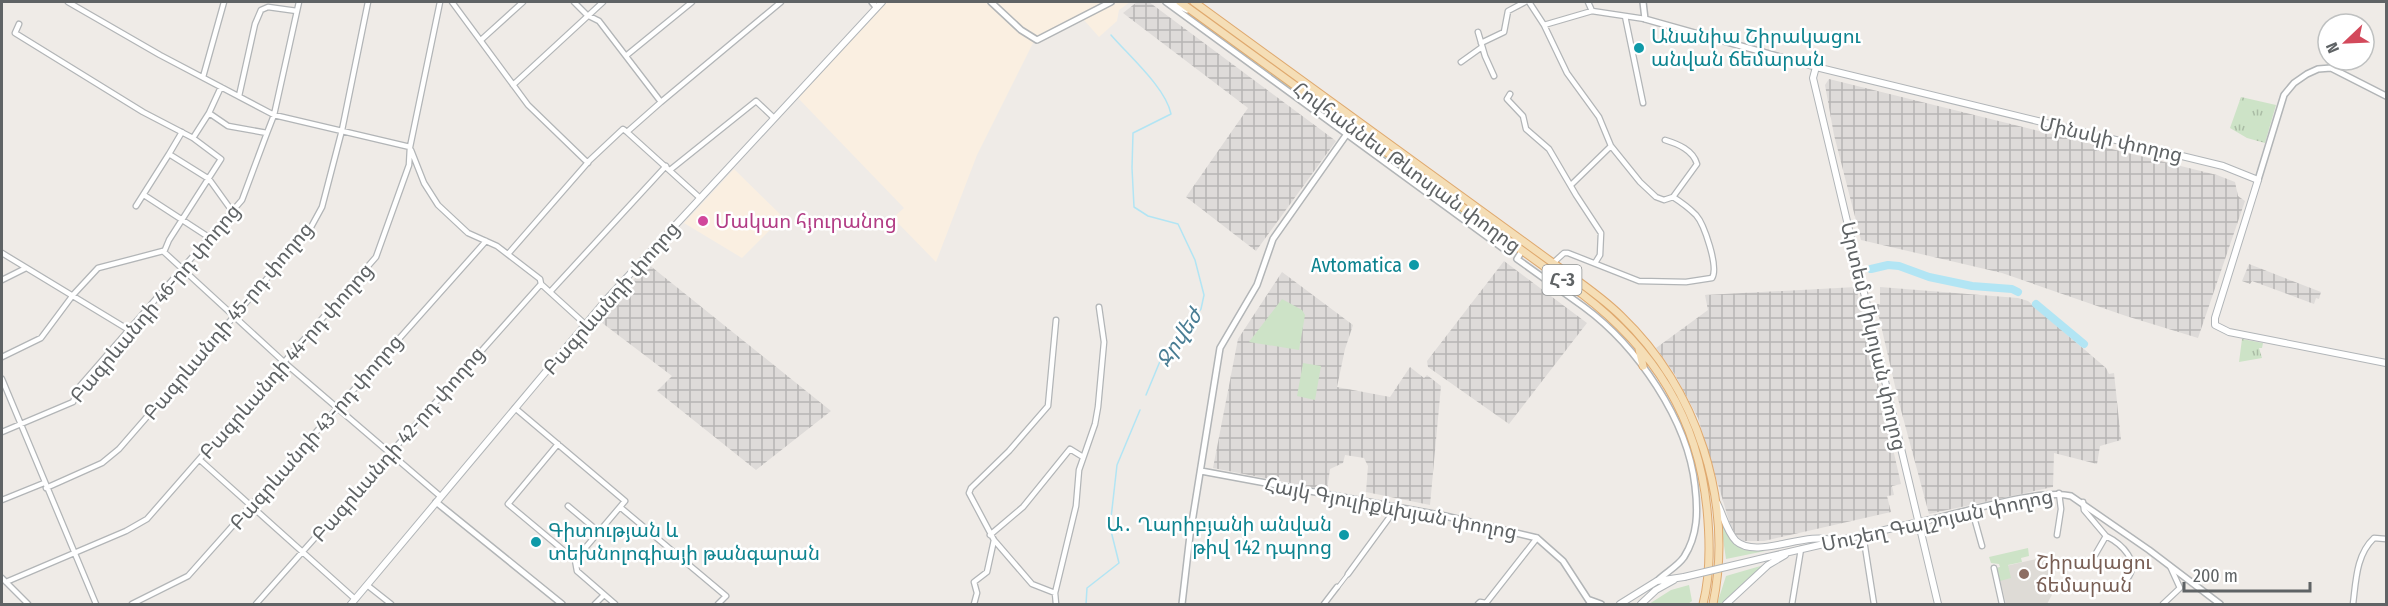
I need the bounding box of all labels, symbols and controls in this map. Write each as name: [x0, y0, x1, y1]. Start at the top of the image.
north arrow: [2316, 12, 2376, 72]
place label: Անանիա Շիրակացու անվան ճեմարան: [1651, 24, 1861, 71]
text: N: [2322, 40, 2343, 56]
marker: Անանիա Շիրակացու անվան ճեմարան: [1632, 41, 1646, 55]
street label: Հովհաննես Թևոսյան փողոց: [1288, 76, 1526, 258]
street label: Մինսկի փողոց: [2037, 111, 2185, 167]
street label: Բագրևանդի 46-րդ փողոց: [65, 199, 245, 407]
place label: Մակաո հյուրանոց: [715, 209, 897, 233]
marker: Մակաո հյուրանոց: [696, 214, 710, 228]
street label: Բագրևանդի փողոց: [538, 216, 684, 380]
street label: Բագրևանդի 45-րդ փողոց: [138, 217, 318, 425]
street label: Արտեմ Միկոյան փողոց: [1836, 219, 1912, 453]
place label: Avtomatica: [1311, 253, 1402, 277]
street label: Բագրևանդի 44-րդ փողոց: [194, 258, 378, 464]
marker: Avtomatica: [1407, 258, 1421, 272]
road number: Հ-3: [1542, 265, 1582, 295]
water label: Ջրվեժ: [1150, 302, 1209, 372]
street label: Բագրևանդի 43-րդ փողոց: [225, 330, 407, 534]
street label: Բագրևանդի 42-րդ փողոց: [307, 342, 489, 546]
street label: Հայկ Գյուլիքևխյան փողոց: [1263, 472, 1519, 544]
street label: Մուշեղ Գալշոյան փողոց: [1819, 484, 2055, 556]
place label: Ա․ Ղարիբյանի անվան թիվ 142 դպրոց: [1106, 512, 1332, 559]
place label: Գիտության և տեխնոլոգիայի թանգարան: [548, 518, 820, 565]
marker: Ա․ Ղարիբյանի անվան թիվ 142 դպրոց: [1337, 528, 1351, 542]
marker: Գիտության և տեխնոլոգիայի թանգարան: [529, 535, 543, 549]
place label: Շիրակացու ճեմարան: [2036, 550, 2152, 597]
scale bar: [2184, 555, 2310, 593]
text: 200 m: [2193, 565, 2238, 587]
marker: Շիրակացու ճեմարան: [2017, 567, 2031, 581]

